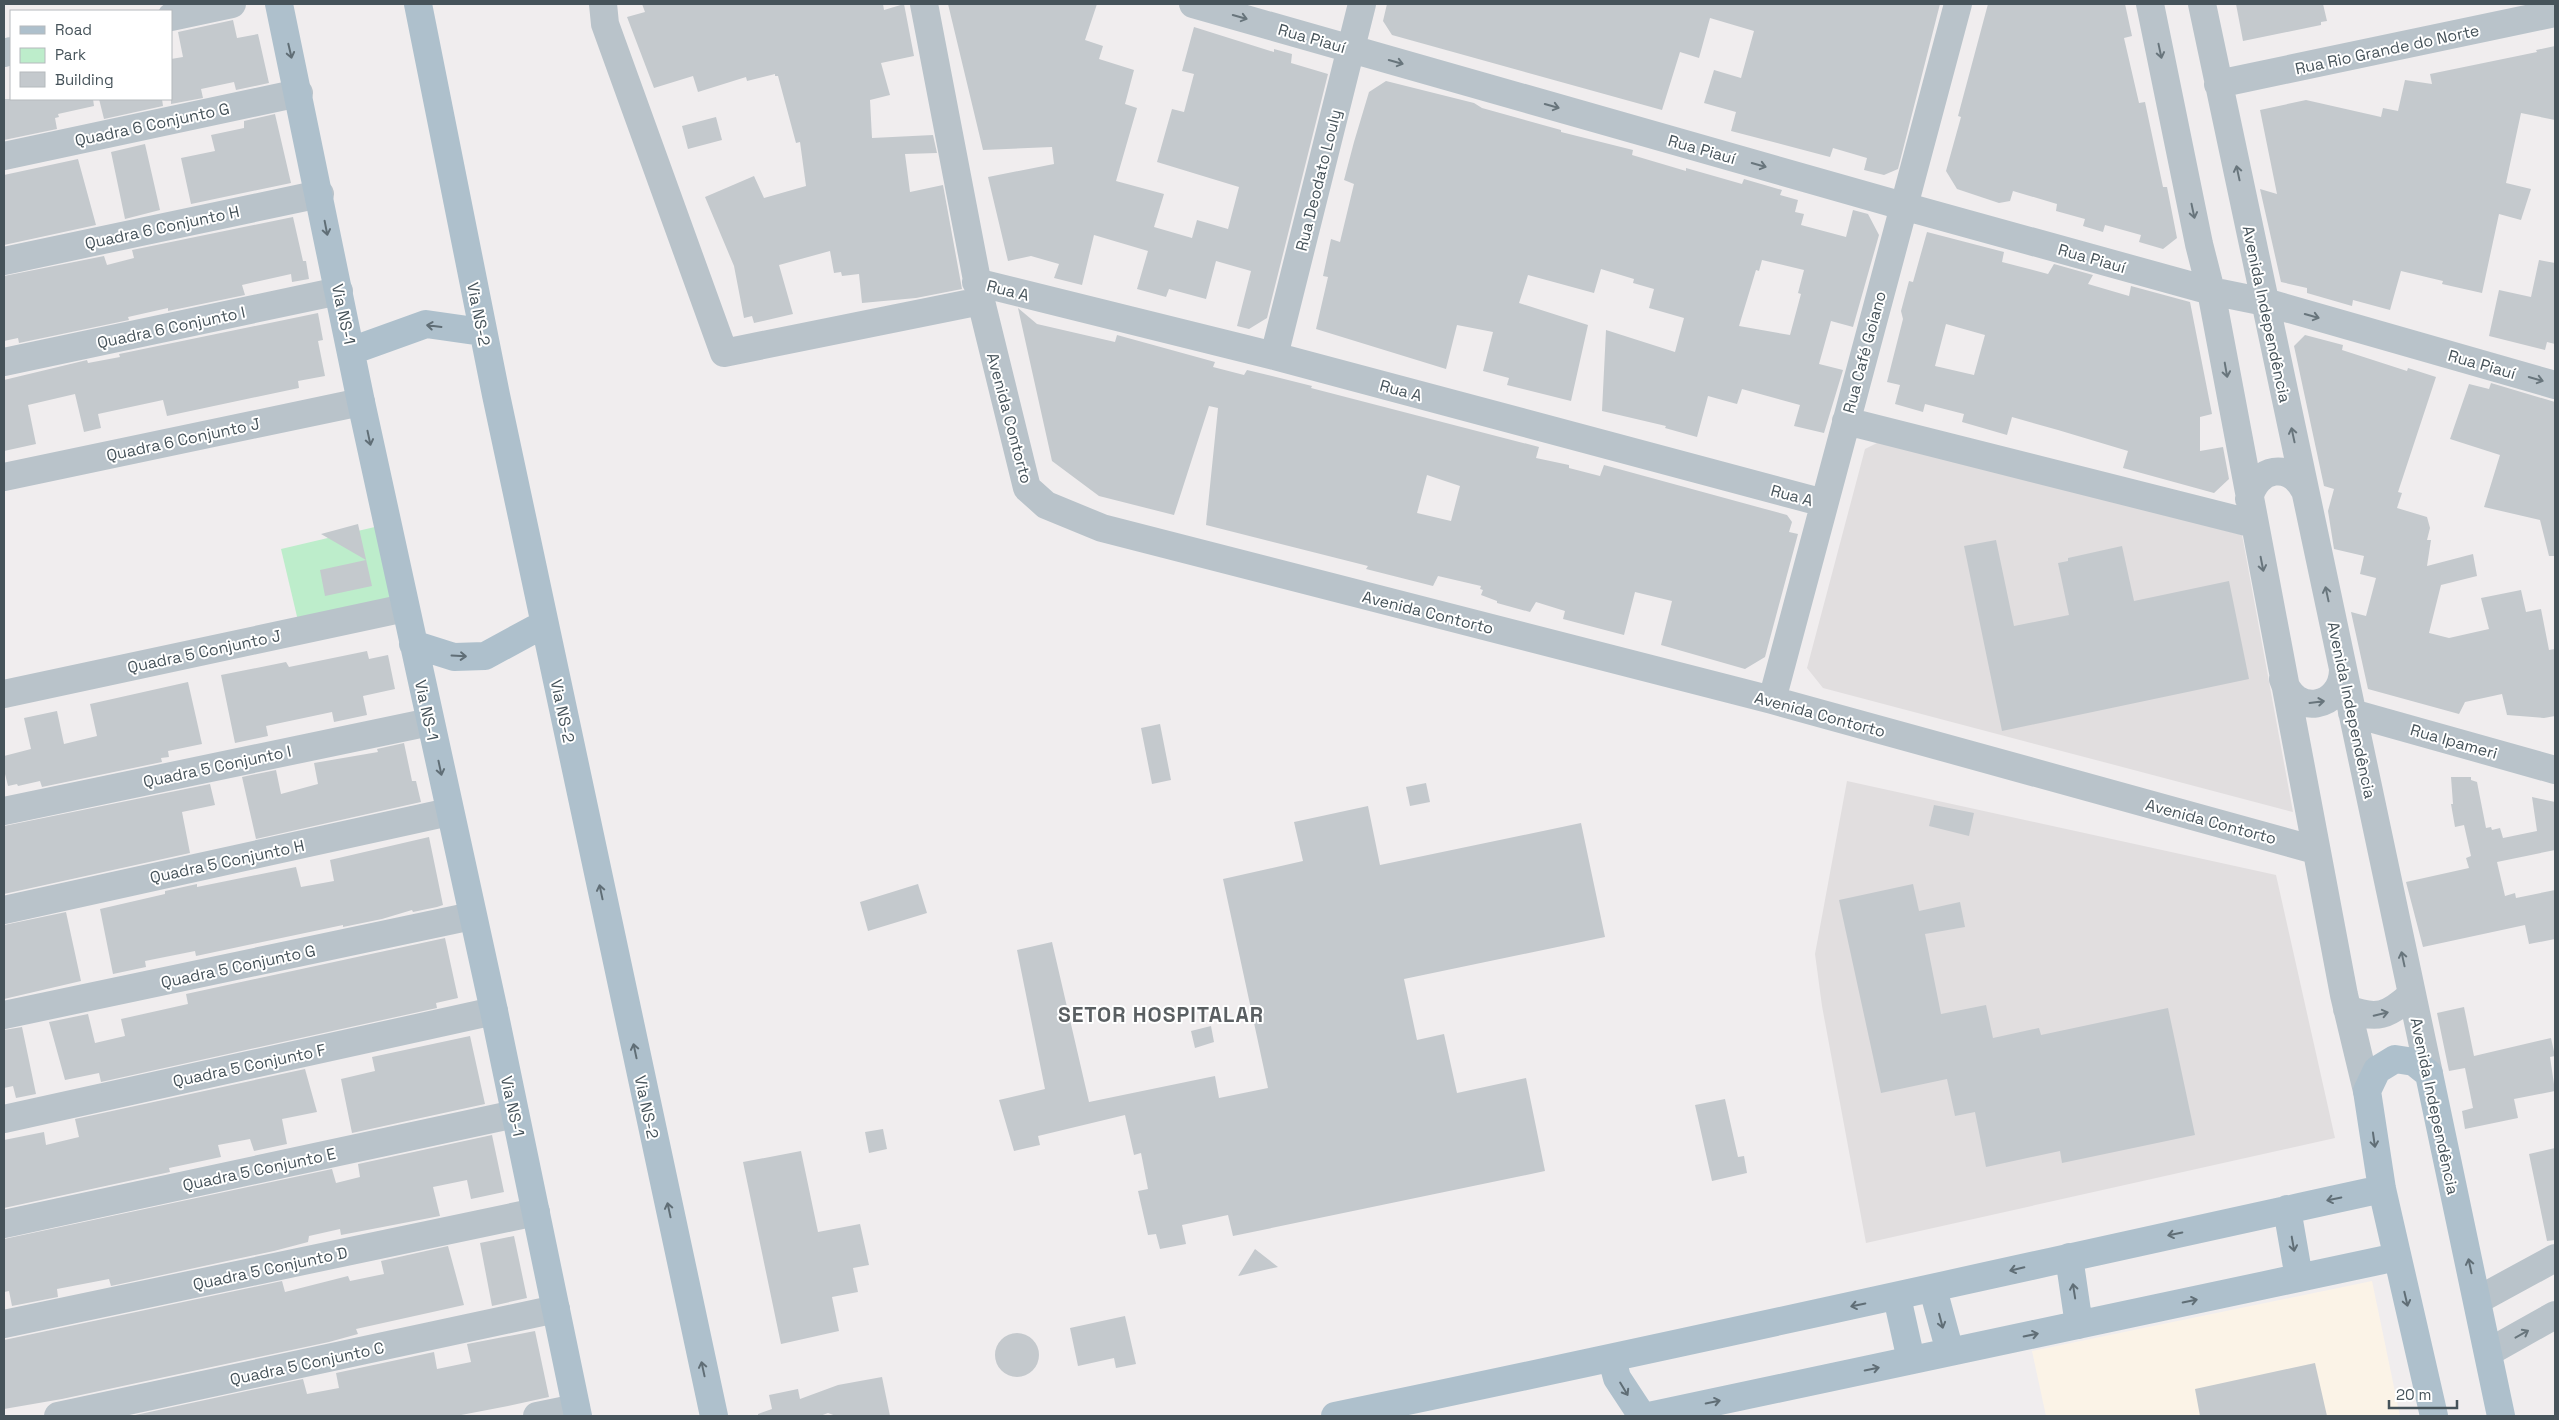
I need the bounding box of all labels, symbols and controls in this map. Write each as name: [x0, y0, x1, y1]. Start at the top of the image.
legend: [10, 10, 172, 100]
one-way arrow: [1231, 13, 1247, 23]
street label: Rua Piauí: [1276, 19, 1348, 58]
text: Road: [55, 20, 92, 39]
street label: Rua Rio Grande do Norte: [2293, 20, 2481, 79]
one-way arrow: [286, 43, 295, 59]
one-way arrow: [2156, 43, 2165, 59]
text: Park: [55, 45, 86, 64]
one-way arrow: [1388, 57, 1404, 67]
text: Building: [55, 70, 114, 89]
street label: Quadra 6 Conjunto G: [73, 98, 231, 151]
one-way arrow: [1544, 102, 1560, 112]
street label: Rua Deodato Louly: [1291, 107, 1346, 253]
street label: Rua Piauí: [1666, 130, 1738, 169]
one-way arrow: [1751, 160, 1767, 170]
one-way arrow: [2232, 166, 2242, 182]
street label: Quadra 6 Conjunto H: [83, 201, 241, 254]
one-way arrow: [2188, 202, 2198, 218]
one-way arrow: [322, 219, 332, 235]
street label: Avenida Independência: [2238, 224, 2296, 404]
street label: Rua Piauí: [2056, 239, 2128, 278]
street label: Rua A: [984, 275, 1031, 306]
street label: Via NS-2: [462, 280, 495, 348]
street label: Via NS-1: [327, 282, 360, 346]
street label: Rua Café Goiano: [1838, 289, 1891, 416]
street label: Quadra 6 Conjunto I: [95, 302, 247, 353]
one-way arrow: [2303, 311, 2319, 321]
one-way arrow: [427, 321, 443, 331]
street label: Rua Piauí: [2446, 345, 2518, 384]
street label: Avenida Contorto: [982, 350, 1037, 486]
one-way arrow: [2221, 361, 2231, 377]
street label: Rua A: [1377, 375, 1424, 406]
one-way arrow: [2527, 375, 2543, 384]
street label: Quadra 6 Conjunto J: [104, 413, 262, 466]
one-way arrow: [2288, 427, 2297, 443]
one-way arrow: [365, 430, 374, 446]
street label: Rua A: [1768, 480, 1815, 511]
one-way arrow: [2257, 555, 2267, 571]
street label: Avenida Contorto: [1360, 586, 1496, 639]
one-way arrow: [2322, 586, 2331, 602]
street label: Avenida Independência: [2323, 620, 2381, 800]
street label: Quadra 5 Conjunto J: [125, 625, 283, 678]
one-way arrow: [451, 651, 467, 661]
street label: Via NS-2: [546, 677, 579, 745]
street label: Via NS-1: [410, 678, 443, 742]
street label: Avenida Contorto: [1752, 687, 1888, 742]
one-way arrow: [2308, 697, 2324, 707]
street label: Rua Ipameri: [2408, 719, 2500, 764]
street label: Quadra 5 Conjunto I: [141, 741, 293, 792]
one-way arrow: [436, 760, 445, 776]
street label: Avenida Contorto: [2143, 794, 2279, 849]
street label: Quadra 5 Conjunto H: [148, 835, 306, 888]
one-way arrow: [596, 884, 606, 900]
street label: Quadra 5 Conjunto G: [159, 940, 317, 993]
one-way arrow: [2398, 951, 2407, 967]
district label: SETOR HOSPITALAR: [1058, 1001, 1264, 1028]
one-way arrow: [2373, 1009, 2389, 1018]
street label: Avenida Independência: [2406, 1016, 2464, 1196]
street label: Quadra 5 Conjunto F: [171, 1039, 328, 1092]
one-way arrow: [630, 1043, 639, 1059]
street label: Via NS-2: [630, 1073, 663, 1141]
street label: Via NS-1: [496, 1074, 529, 1138]
one-way arrow: [2370, 1131, 2380, 1147]
street label: Quadra 5 Conjunto E: [181, 1143, 338, 1196]
one-way arrow: [2327, 1195, 2343, 1204]
one-way arrow: [664, 1202, 673, 1218]
one-way arrow: [2168, 1230, 2184, 1239]
one-way arrow: [2289, 1235, 2299, 1251]
street label: Quadra 5 Conjunto D: [191, 1242, 349, 1295]
one-way arrow: [2465, 1258, 2475, 1274]
one-way arrow: [2009, 1265, 2025, 1274]
one-way arrow: [2069, 1283, 2079, 1299]
one-way arrow: [2402, 1290, 2411, 1306]
one-way arrow: [2182, 1296, 2198, 1305]
one-way arrow: [1851, 1301, 1867, 1310]
one-way arrow: [1937, 1312, 1947, 1328]
one-way arrow: [2514, 1329, 2529, 1338]
one-way arrow: [2023, 1330, 2039, 1339]
street label: Quadra 5 Conjunto C: [228, 1337, 386, 1390]
one-way arrow: [698, 1361, 707, 1377]
one-way arrow: [1864, 1363, 1880, 1373]
scale bar: [2389, 1378, 2456, 1410]
one-way arrow: [1619, 1382, 1629, 1396]
text: 20 m: [2396, 1385, 2431, 1404]
one-way arrow: [1705, 1397, 1721, 1407]

